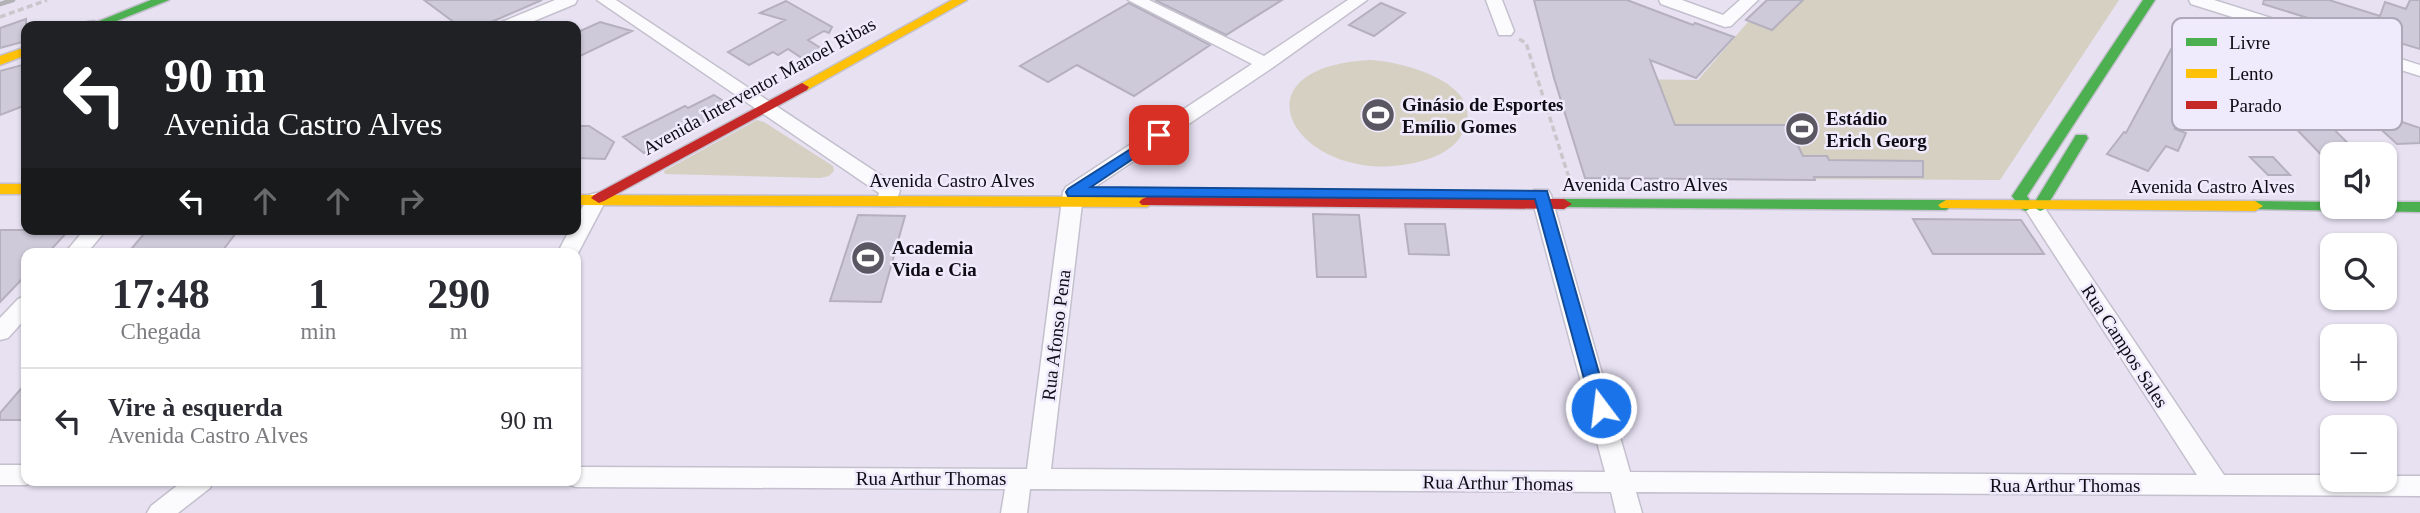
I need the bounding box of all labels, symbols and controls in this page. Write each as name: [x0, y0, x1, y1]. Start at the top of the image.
street label: Avenida Interventor Manoel Ribas: [639, 13, 879, 159]
legend: [2172, 18, 2402, 130]
text: Livre: [2229, 32, 2270, 53]
text: 90 m: [164, 48, 266, 103]
icon: left: [49, 49, 140, 140]
text: Lento: [2229, 63, 2273, 84]
place label: Ginásio de Esportes Emílio Gomes: [1402, 94, 1564, 137]
text: Parado: [2229, 95, 2282, 116]
sports icon: Ginásio de Esportes Emílio Gomes: [1359, 96, 1397, 134]
pin: [1129, 105, 1189, 165]
text: Avenida Castro Alves: [164, 106, 442, 142]
place label: Estádio Erich Georg: [1826, 108, 1927, 151]
sports icon: Estádio Erich Georg: [1783, 110, 1821, 148]
icon: arrive: [1140, 116, 1178, 154]
map controls: [2320, 142, 2397, 492]
button: sound: [2320, 142, 2397, 219]
street label: Avenida Castro Alves: [869, 170, 1035, 191]
street label: Avenida Castro Alves: [1562, 174, 1728, 195]
street label: Avenida Castro Alves: [2129, 176, 2295, 197]
icon: left: [173, 182, 211, 220]
icon: ahead: [246, 182, 284, 220]
icon: ahead: [319, 182, 357, 220]
icon: right: [392, 182, 430, 220]
button: search: [2320, 233, 2397, 310]
place label: Academia Vida e Cia: [892, 237, 977, 280]
sports icon: Academia Vida e Cia: [849, 239, 887, 277]
street label: Rua Afonso Pena: [1038, 268, 1075, 402]
text: 17:48: [112, 271, 210, 317]
text: 1: [308, 271, 329, 317]
text: 290: [427, 271, 490, 317]
street label: Rua Campos Sales: [2077, 281, 2173, 411]
text: Chegada: [121, 319, 201, 344]
text: min: [301, 319, 336, 344]
text: m: [450, 319, 468, 344]
button: +: [2320, 324, 2397, 401]
position arrow: [1564, 371, 1638, 445]
text: Vire à esquerda: [108, 393, 283, 422]
icon: left: [49, 402, 87, 440]
text: 90 m: [500, 406, 553, 435]
button: −: [2320, 415, 2397, 492]
text: Avenida Castro Alves: [108, 423, 308, 448]
street label: Rua Arthur Thomas: [856, 468, 1006, 489]
street label: Rua Arthur Thomas: [1423, 471, 1573, 495]
street label: Rua Arthur Thomas: [1990, 475, 2140, 496]

